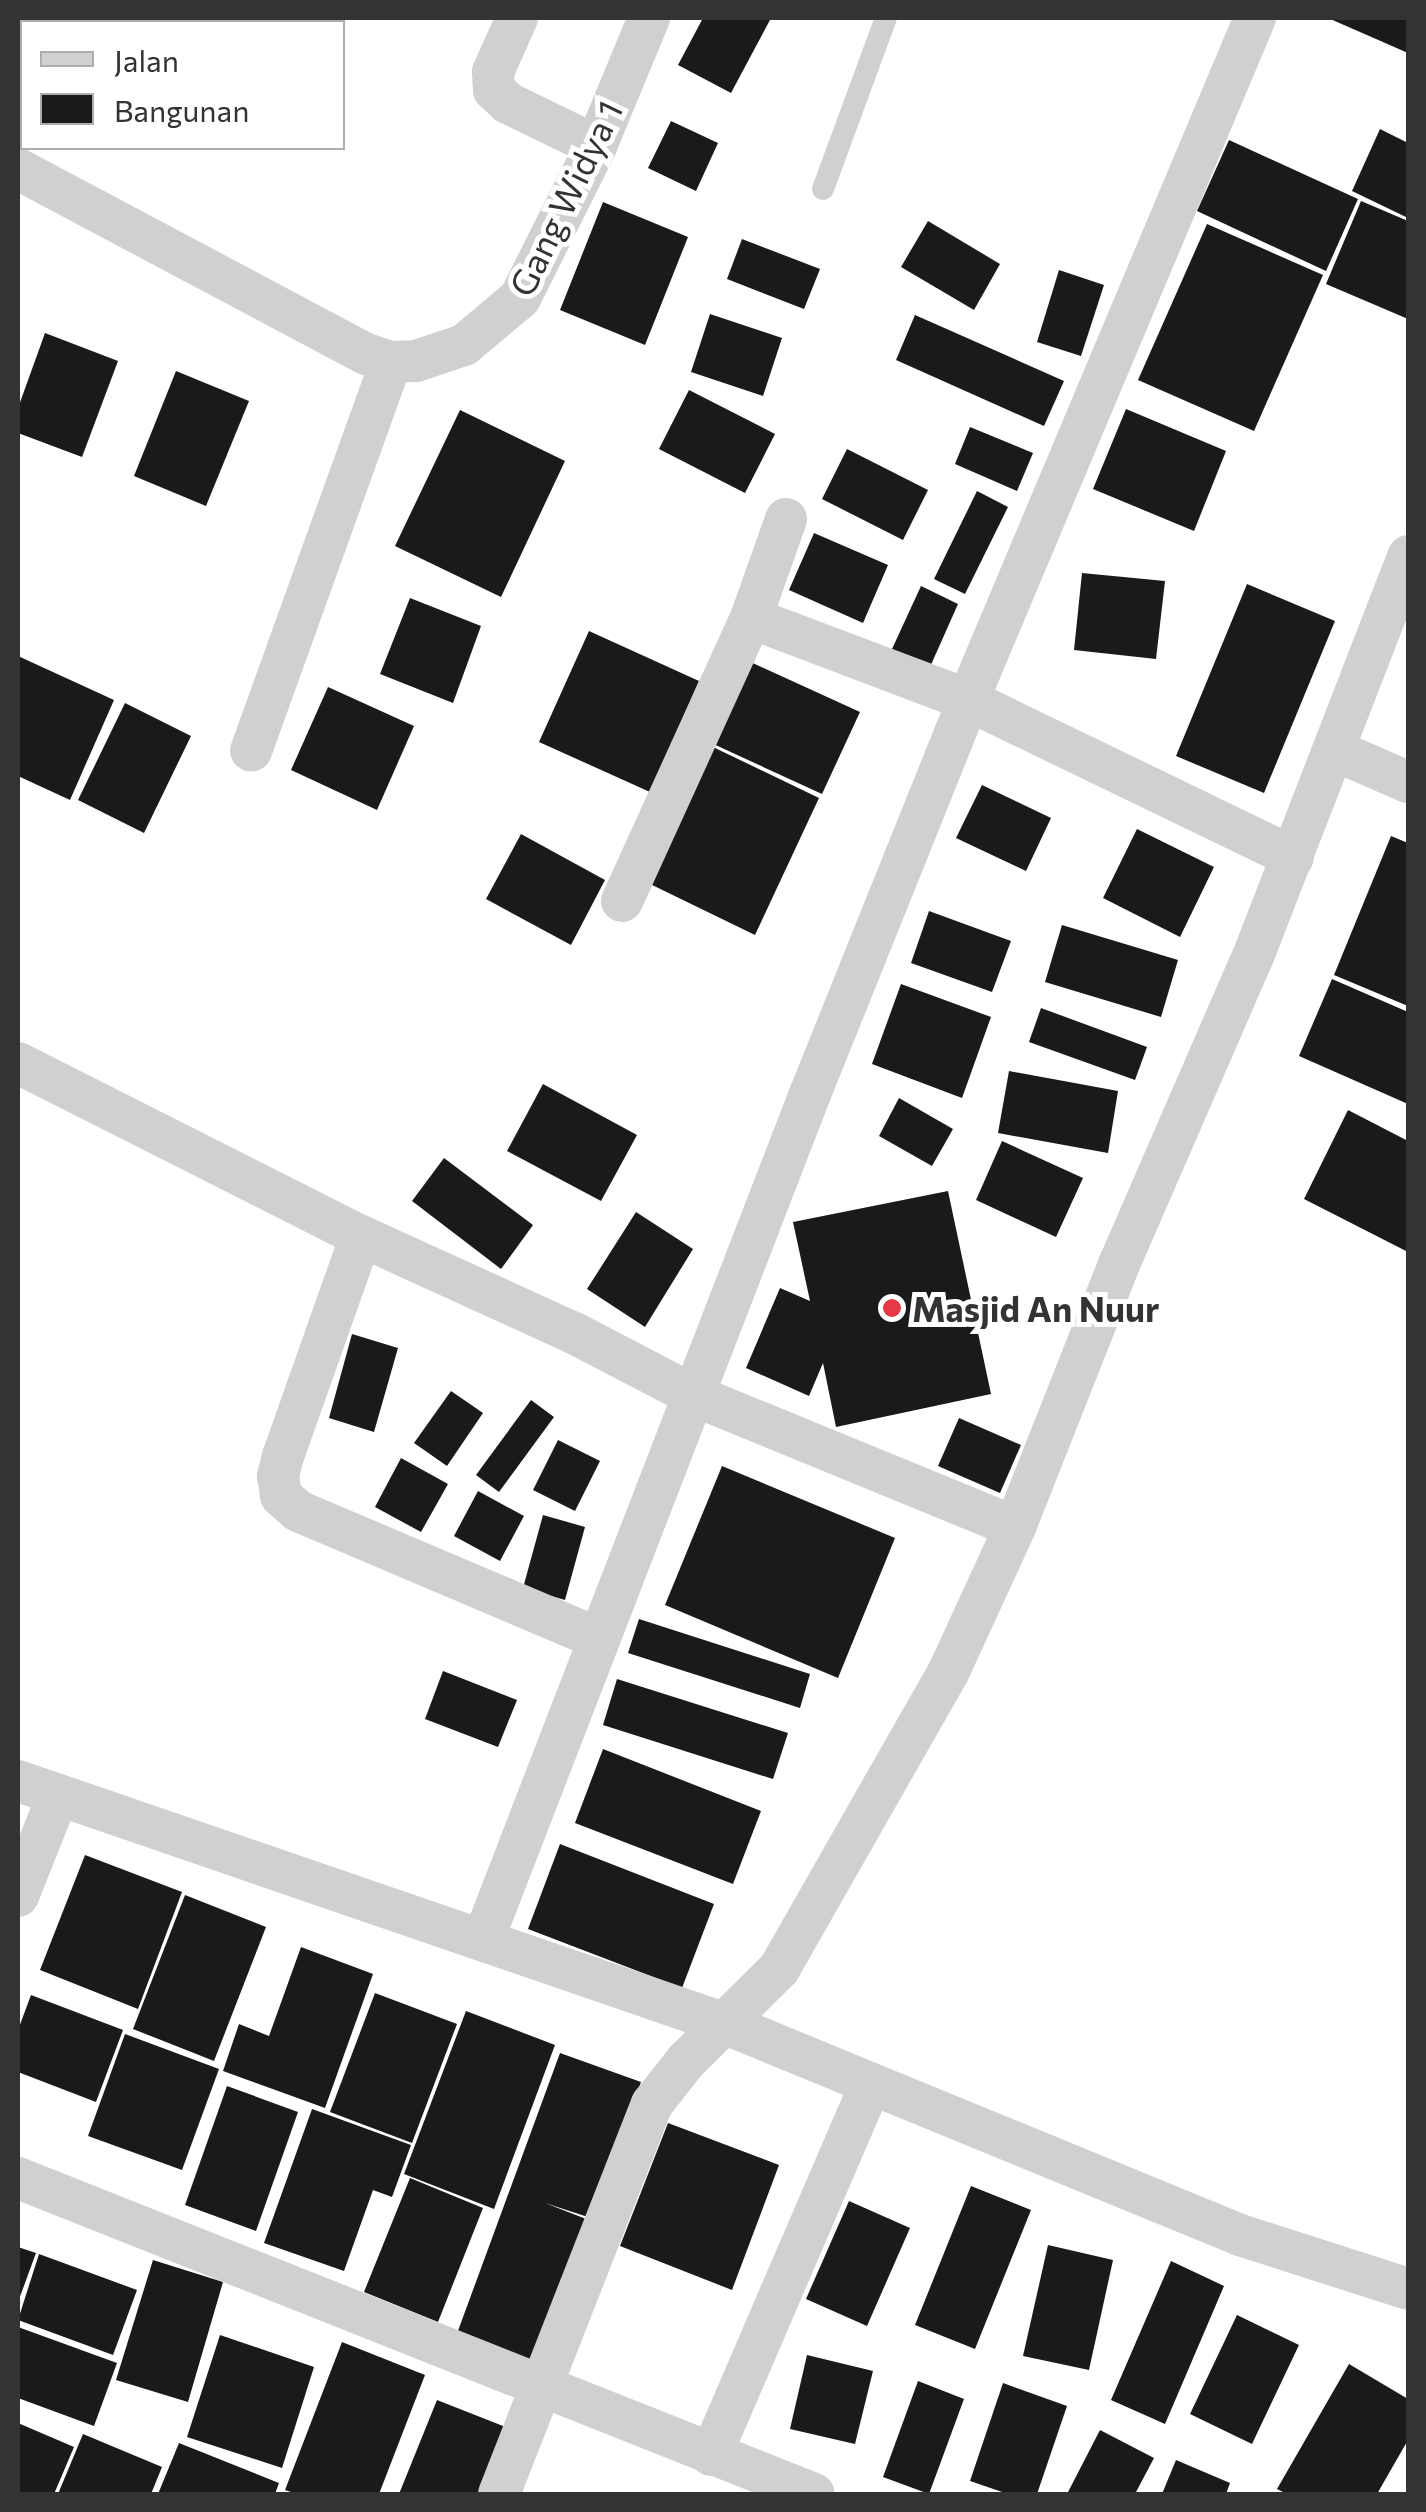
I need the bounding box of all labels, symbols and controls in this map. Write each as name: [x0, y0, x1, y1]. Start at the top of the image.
legend: [20, 20, 345, 150]
text: Jalan: [114, 41, 179, 78]
text: Bangunan: [114, 91, 249, 128]
street label: Gang Widya 1: [500, 93, 630, 303]
place label: Masjid An Nuur: [912, 1287, 1159, 1329]
marker: Masjid An Nuur: [881, 1297, 903, 1319]

